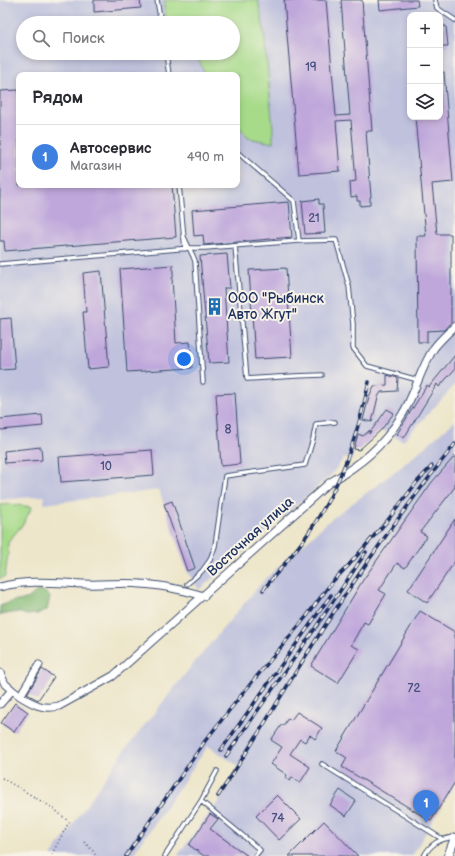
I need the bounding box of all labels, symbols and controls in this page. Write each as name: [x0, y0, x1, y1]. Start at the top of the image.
map controls: [407, 12, 443, 120]
button: +: [407, 12, 443, 48]
search box: [16, 16, 240, 60]
icon: search: [30, 27, 52, 49]
text: Поиск: [62, 29, 105, 48]
button: −: [407, 48, 443, 84]
house number: 19: [305, 60, 317, 75]
button: layers: [407, 84, 443, 120]
text: Рядом: [32, 88, 83, 108]
text: Автосервис: [70, 139, 152, 158]
text: 1: [42, 149, 48, 165]
text: 490 m: [187, 149, 224, 165]
text: Магазин: [70, 158, 122, 174]
house number: 21: [308, 211, 320, 226]
place label: ООО "Рыбинск Авто Жгут": [227, 290, 324, 323]
building icon: ООО "Рыбинск Авто Жгут": [205, 296, 225, 316]
your location: [174, 349, 194, 369]
house number: 8: [225, 422, 232, 437]
house number: 10: [100, 459, 112, 474]
street label: Восточная улица: [204, 493, 298, 580]
house number: 72: [408, 681, 420, 696]
pin: 1: [413, 790, 439, 823]
house number: 74: [271, 811, 285, 826]

